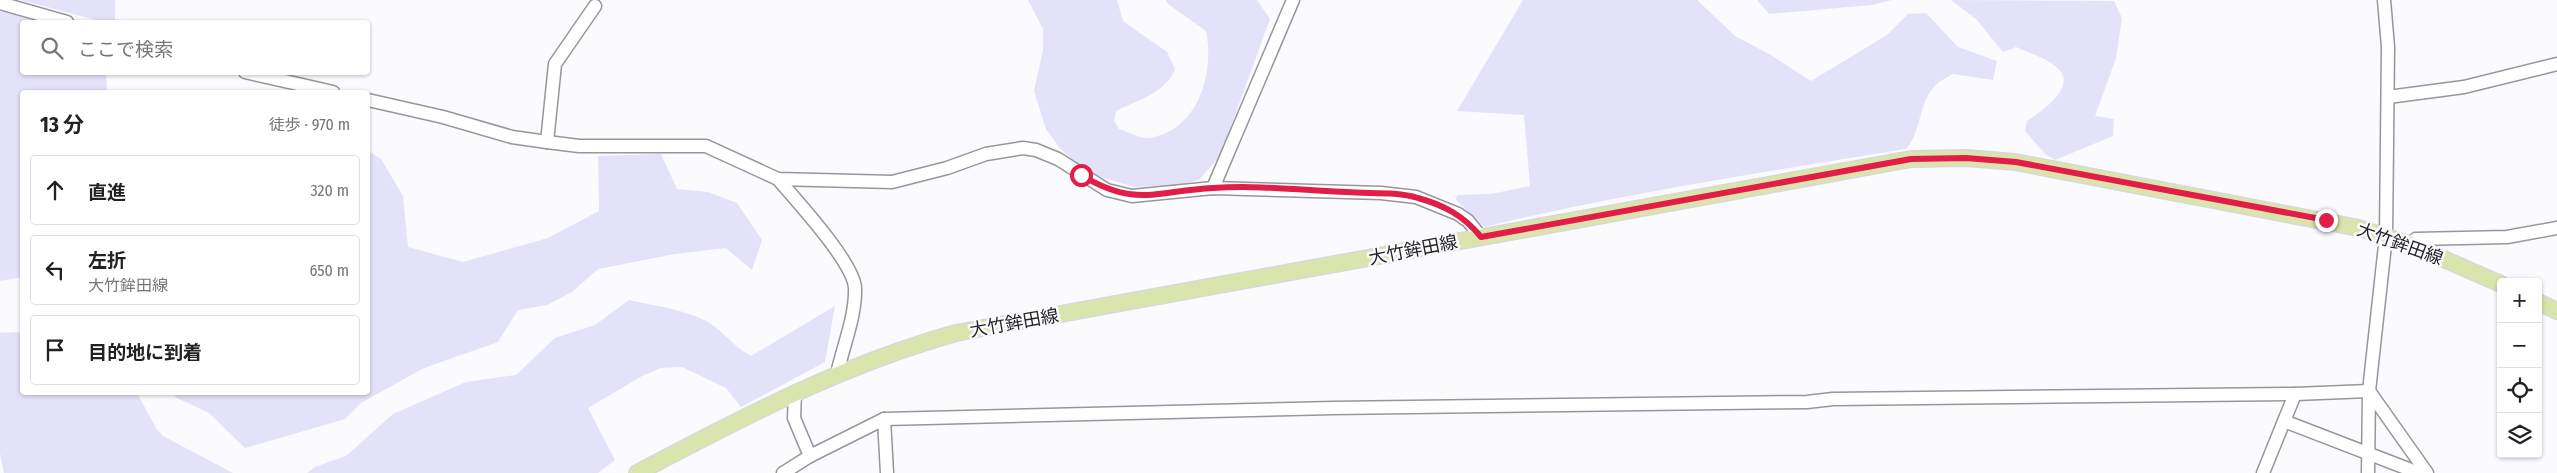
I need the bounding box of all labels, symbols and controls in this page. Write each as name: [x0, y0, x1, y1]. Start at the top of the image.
search box: [20, 20, 370, 75]
icon: search: [38, 34, 66, 62]
text: ここで検索: [78, 38, 173, 61]
text: 13 分: [40, 112, 84, 138]
text: 徒歩 · 970 m: [269, 115, 350, 134]
route start: [1070, 164, 1093, 187]
icon: ahead: [41, 176, 69, 204]
text: 直進: [88, 181, 126, 204]
text: 320 m: [310, 181, 349, 200]
route end: [2315, 209, 2338, 232]
street label: 大竹鉾田線: [2354, 218, 2446, 270]
street label: 大竹鉾田線: [1367, 231, 1459, 269]
text: 左折: [88, 249, 126, 272]
icon: left: [41, 256, 69, 284]
text: 650 m: [309, 261, 349, 280]
text: 大竹鉾田線: [88, 276, 168, 295]
map controls: [2497, 278, 2542, 458]
button: +: [2497, 278, 2542, 323]
street label: 大竹鉾田線: [968, 304, 1060, 342]
button: −: [2497, 323, 2542, 368]
icon: arrive: [41, 336, 69, 364]
text: 目的地に到着: [88, 341, 202, 364]
button: locate: [2497, 368, 2542, 413]
button: layers: [2497, 413, 2542, 458]

